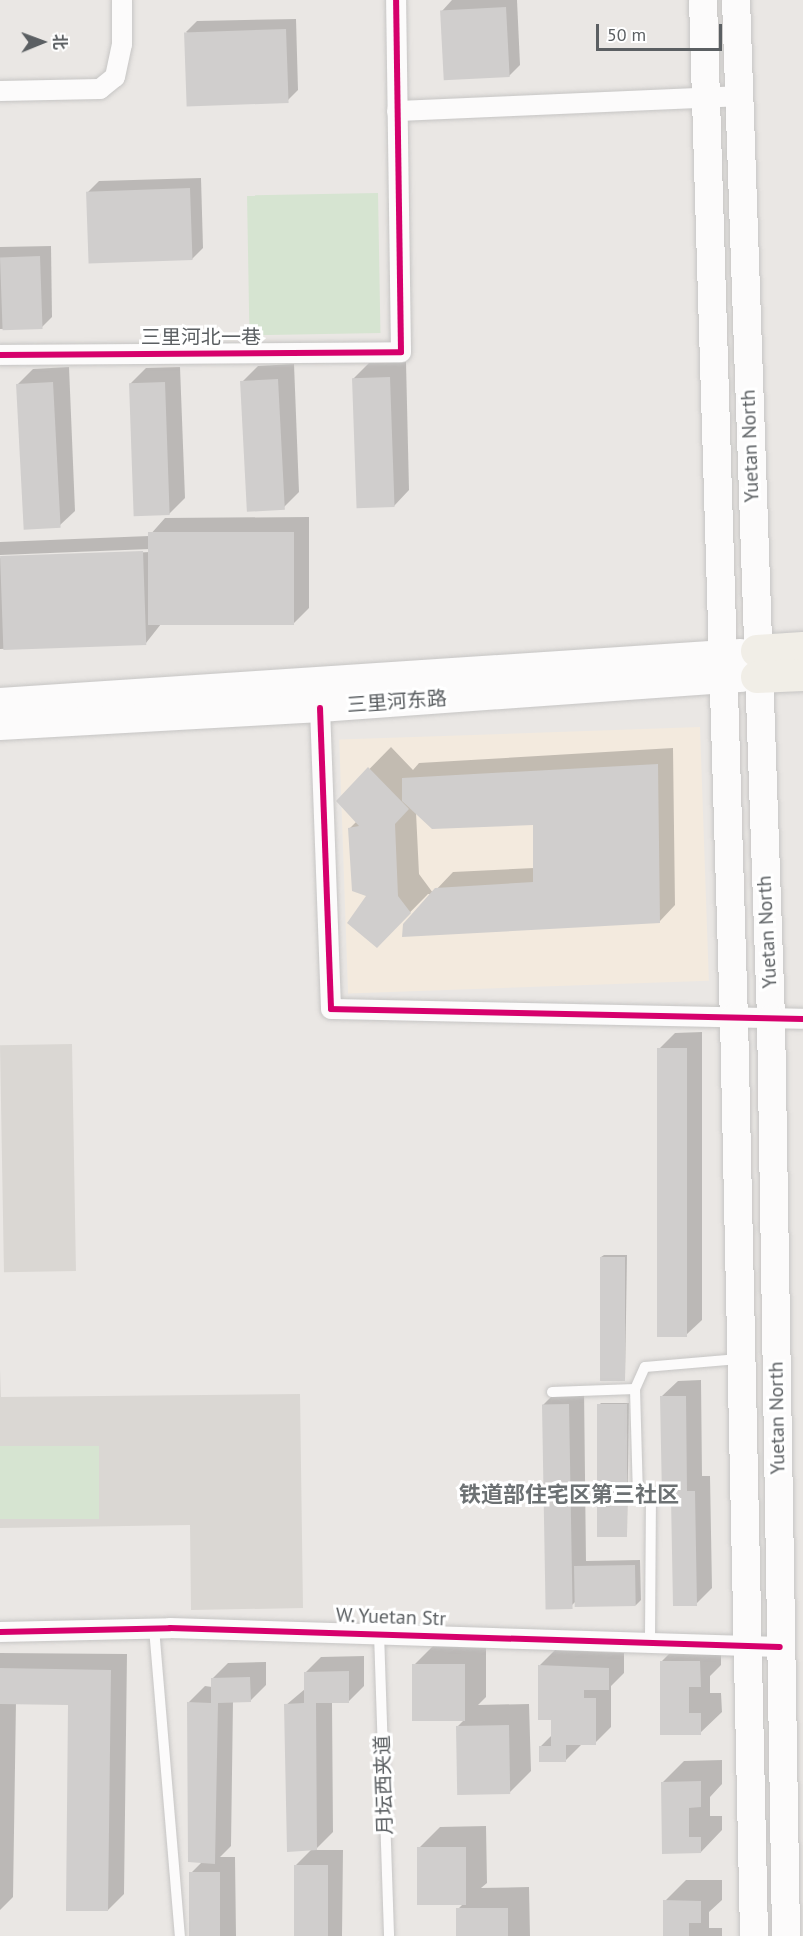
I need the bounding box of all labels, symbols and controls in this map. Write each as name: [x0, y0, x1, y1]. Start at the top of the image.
north arrow: [12, 12, 72, 72]
scale bar: [599, 12, 725, 50]
text: 50 m: [607, 23, 646, 46]
text: 北: [50, 33, 70, 50]
street label: 三里河北一巷: [141, 325, 261, 349]
street label: Yuetan North: [736, 389, 764, 503]
street label: 三里河东路: [346, 687, 448, 717]
street label: Yuetan North: [752, 875, 782, 989]
street label: Yuetan North: [764, 1361, 790, 1475]
district label: 铁道部住宅区第三社区: [459, 1482, 679, 1508]
street label: W. Yuetan Str: [334, 1603, 448, 1631]
street label: 月坛西夹道: [370, 1735, 398, 1835]

